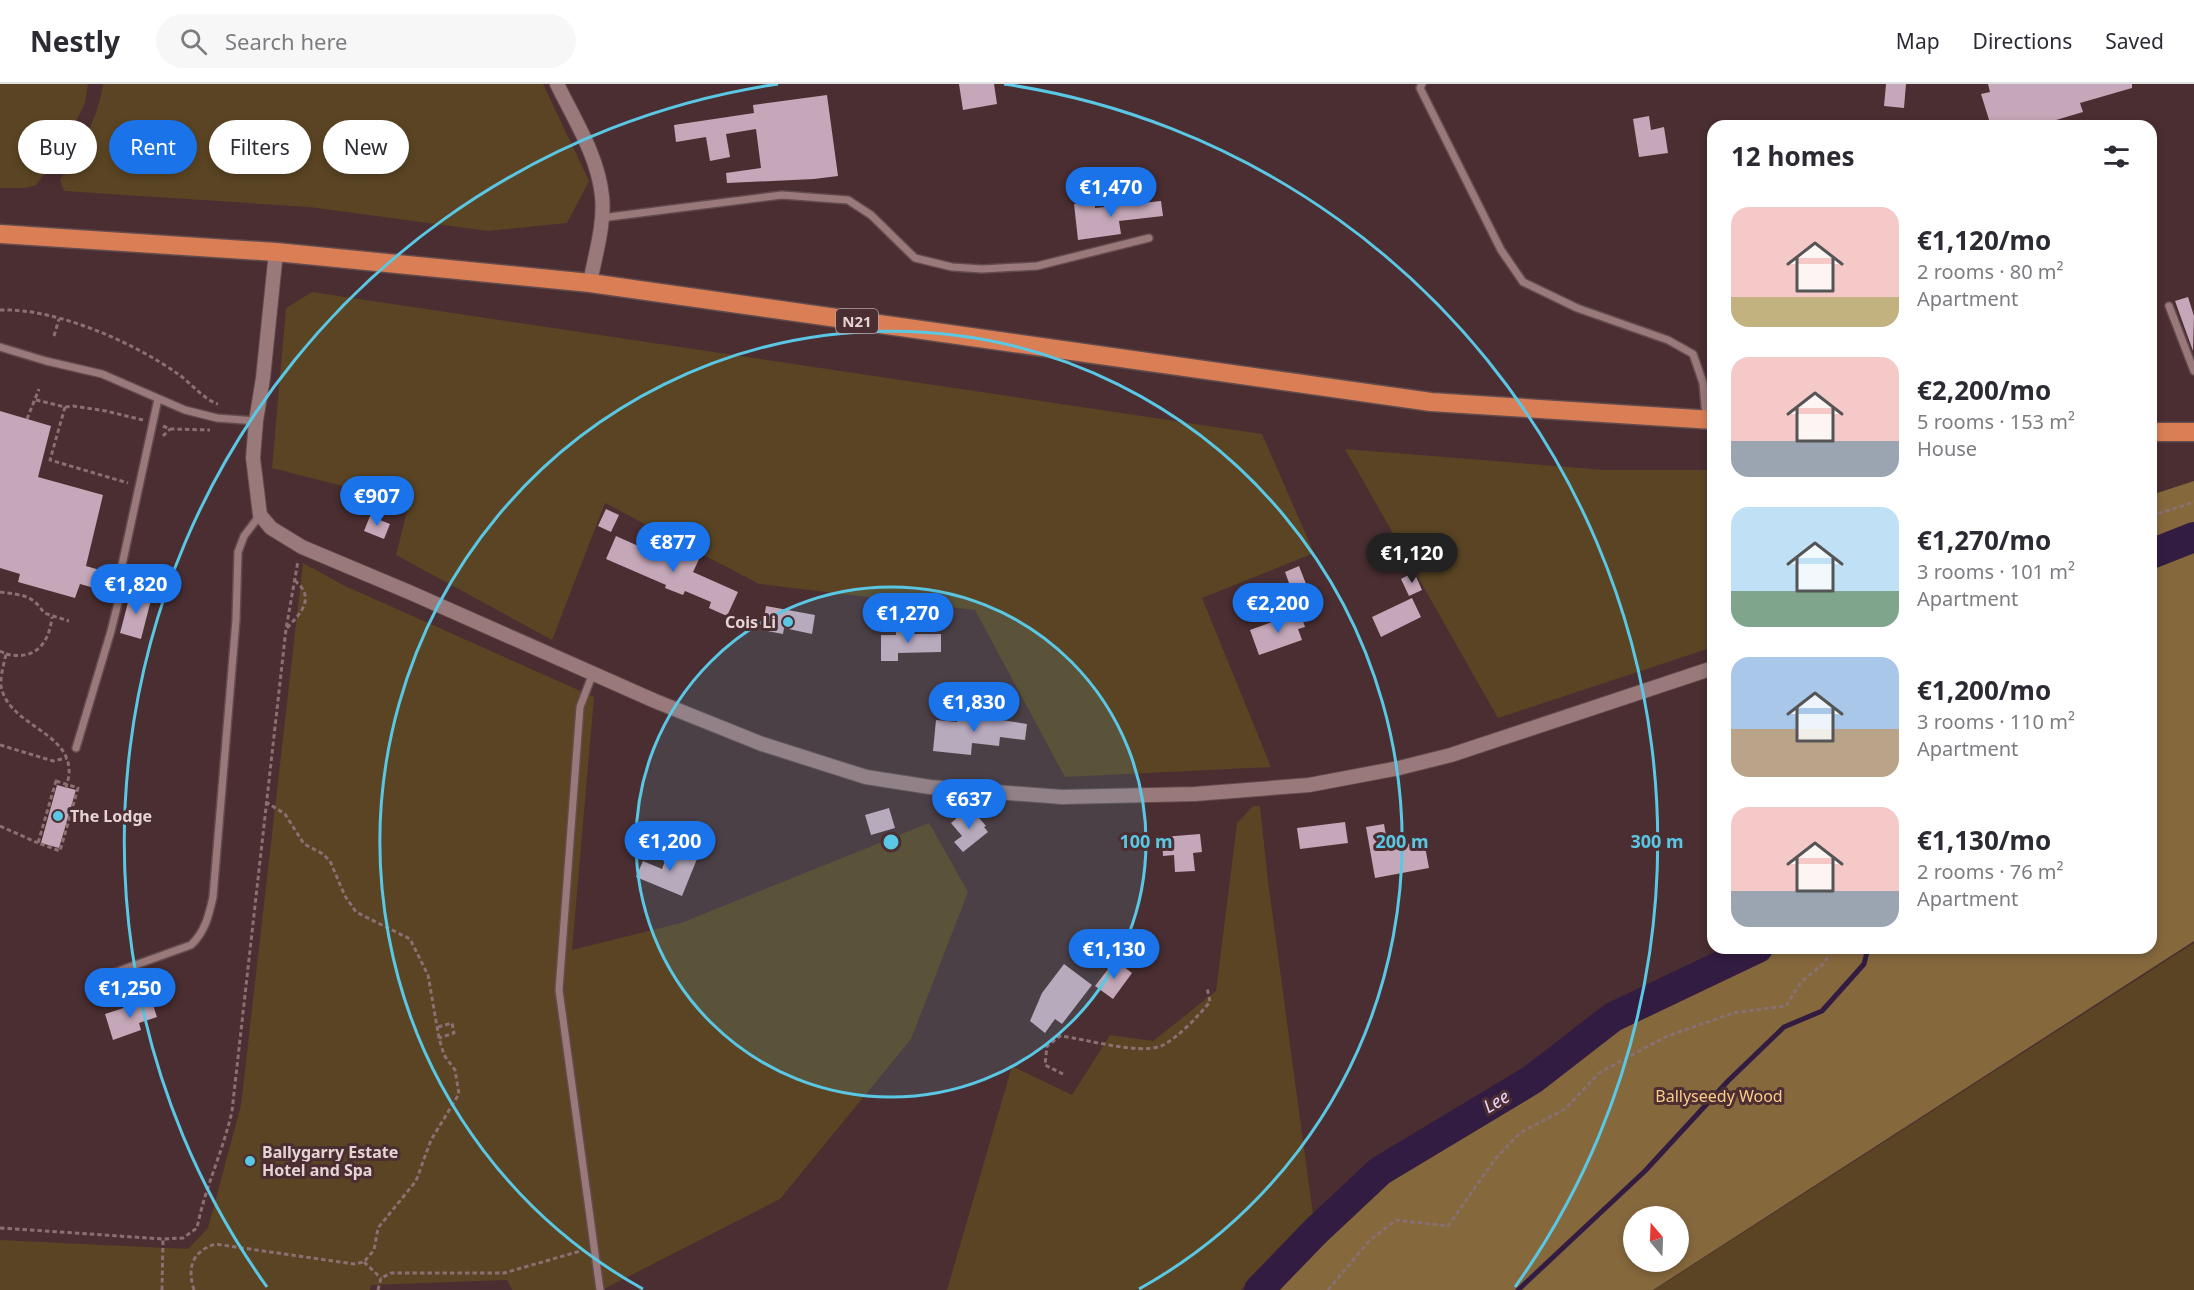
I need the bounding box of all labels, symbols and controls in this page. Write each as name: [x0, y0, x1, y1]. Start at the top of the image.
search box: [156, 14, 576, 68]
text: Nestly: [30, 22, 120, 60]
icon: search: [177, 25, 210, 58]
text: Search here: [225, 26, 347, 56]
text: Map: [1896, 27, 1940, 55]
text: Directions: [1973, 27, 2072, 55]
text: Saved: [2105, 27, 2164, 55]
chip: Buy: [18, 120, 97, 174]
chip: Rent: [109, 120, 197, 174]
chip: Filters: [209, 120, 311, 174]
chip: New: [323, 120, 409, 174]
text: 12 homes: [1731, 138, 1855, 174]
icon: filters: [2100, 140, 2133, 173]
pin: €1,470: [1062, 167, 1160, 218]
text: €1,470: [1080, 173, 1142, 200]
text: €1,120/mo: [1917, 222, 2051, 258]
icon: home: [1779, 231, 1851, 303]
text: 2 rooms · 80 m²: [1917, 258, 2064, 285]
text: Apartment: [1917, 285, 2018, 312]
road number: N21: [836, 309, 878, 333]
text: €2,200/mo: [1917, 372, 2051, 408]
icon: home: [1779, 381, 1851, 453]
text: 5 rooms · 153 m²: [1917, 408, 2075, 435]
text: House: [1917, 435, 1977, 462]
pin: €907: [341, 476, 413, 527]
text: €907: [354, 482, 400, 509]
pin: €877: [637, 522, 709, 573]
text: €1,270/mo: [1917, 522, 2051, 558]
text: €877: [650, 528, 696, 555]
icon: home: [1779, 531, 1851, 603]
pin: €1,120: [1363, 533, 1461, 584]
text: €1,120: [1381, 539, 1443, 566]
text: 3 rooms · 101 m²: [1917, 558, 2075, 585]
pin: €1,820: [87, 564, 185, 615]
text: €1,820: [105, 570, 167, 597]
pin: €2,200: [1229, 583, 1327, 634]
text: Apartment: [1917, 585, 2018, 612]
text: €2,200: [1247, 589, 1309, 616]
pin: €1,270: [859, 593, 957, 644]
text: €1,270: [877, 599, 939, 626]
place label: Cois Li: [725, 611, 776, 633]
marker: Cois Li: [781, 615, 795, 629]
text: €1,200/mo: [1917, 672, 2051, 708]
icon: home: [1779, 681, 1851, 753]
pin: €1,830: [925, 682, 1023, 733]
text: €1,830: [943, 688, 1005, 715]
text: 3 rooms · 110 m²: [1917, 708, 2075, 735]
text: Apartment: [1917, 735, 2018, 762]
pin: €637: [933, 779, 1005, 830]
text: €637: [946, 785, 992, 812]
place label: The Lodge: [70, 805, 152, 827]
marker: The Lodge: [51, 809, 65, 823]
pin: €1,200: [621, 821, 719, 872]
text: €1,130/mo: [1917, 822, 2051, 858]
text: €1,200: [639, 827, 701, 854]
text: 100 m: [1119, 829, 1173, 853]
text: 200 m: [1375, 829, 1429, 853]
text: 300 m: [1630, 829, 1684, 853]
icon: home: [1779, 831, 1851, 903]
centre of rings: [881, 832, 901, 852]
text: 2 rooms · 76 m²: [1917, 858, 2064, 885]
text: Apartment: [1917, 885, 2018, 912]
pin: €1,130: [1065, 929, 1163, 980]
text: €1,130: [1083, 935, 1145, 962]
pin: €1,250: [81, 968, 179, 1019]
text: €1,250: [99, 974, 161, 1001]
water label: Lee: [1478, 1084, 1514, 1118]
park label: Ballyseedy Wood: [1655, 1085, 1783, 1107]
place label: Ballygarry Estate Hotel and Spa: [262, 1141, 398, 1181]
marker: Ballygarry Estate Hotel and Spa: [243, 1154, 257, 1168]
north arrow: [1623, 1206, 1689, 1272]
map controls: [1623, 1206, 1689, 1272]

